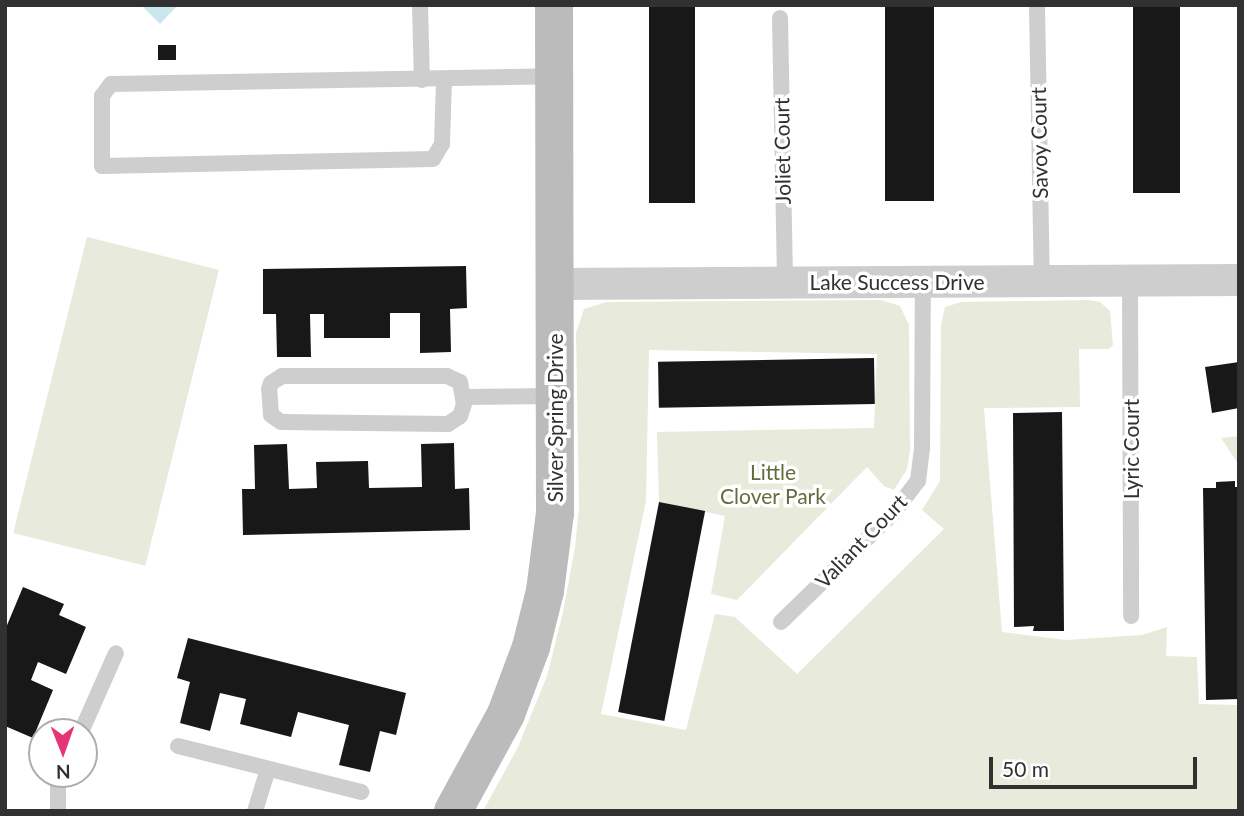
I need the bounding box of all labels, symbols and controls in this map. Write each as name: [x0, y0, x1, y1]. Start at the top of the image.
street label: Savoy Court: [1025, 87, 1053, 199]
street label: Joliet Court: [768, 97, 796, 205]
street label: Lake Success Drive: [809, 269, 985, 295]
street label: Silver Spring Drive: [542, 333, 568, 503]
street label: Lyric Court: [1118, 399, 1144, 499]
park label: Little Clover Park: [720, 459, 826, 509]
street label: Valiant Court: [810, 489, 912, 593]
north arrow: [28, 718, 98, 788]
scale bar: [992, 742, 1200, 786]
text: 50 m: [1002, 756, 1049, 781]
text: N: [56, 761, 71, 784]

